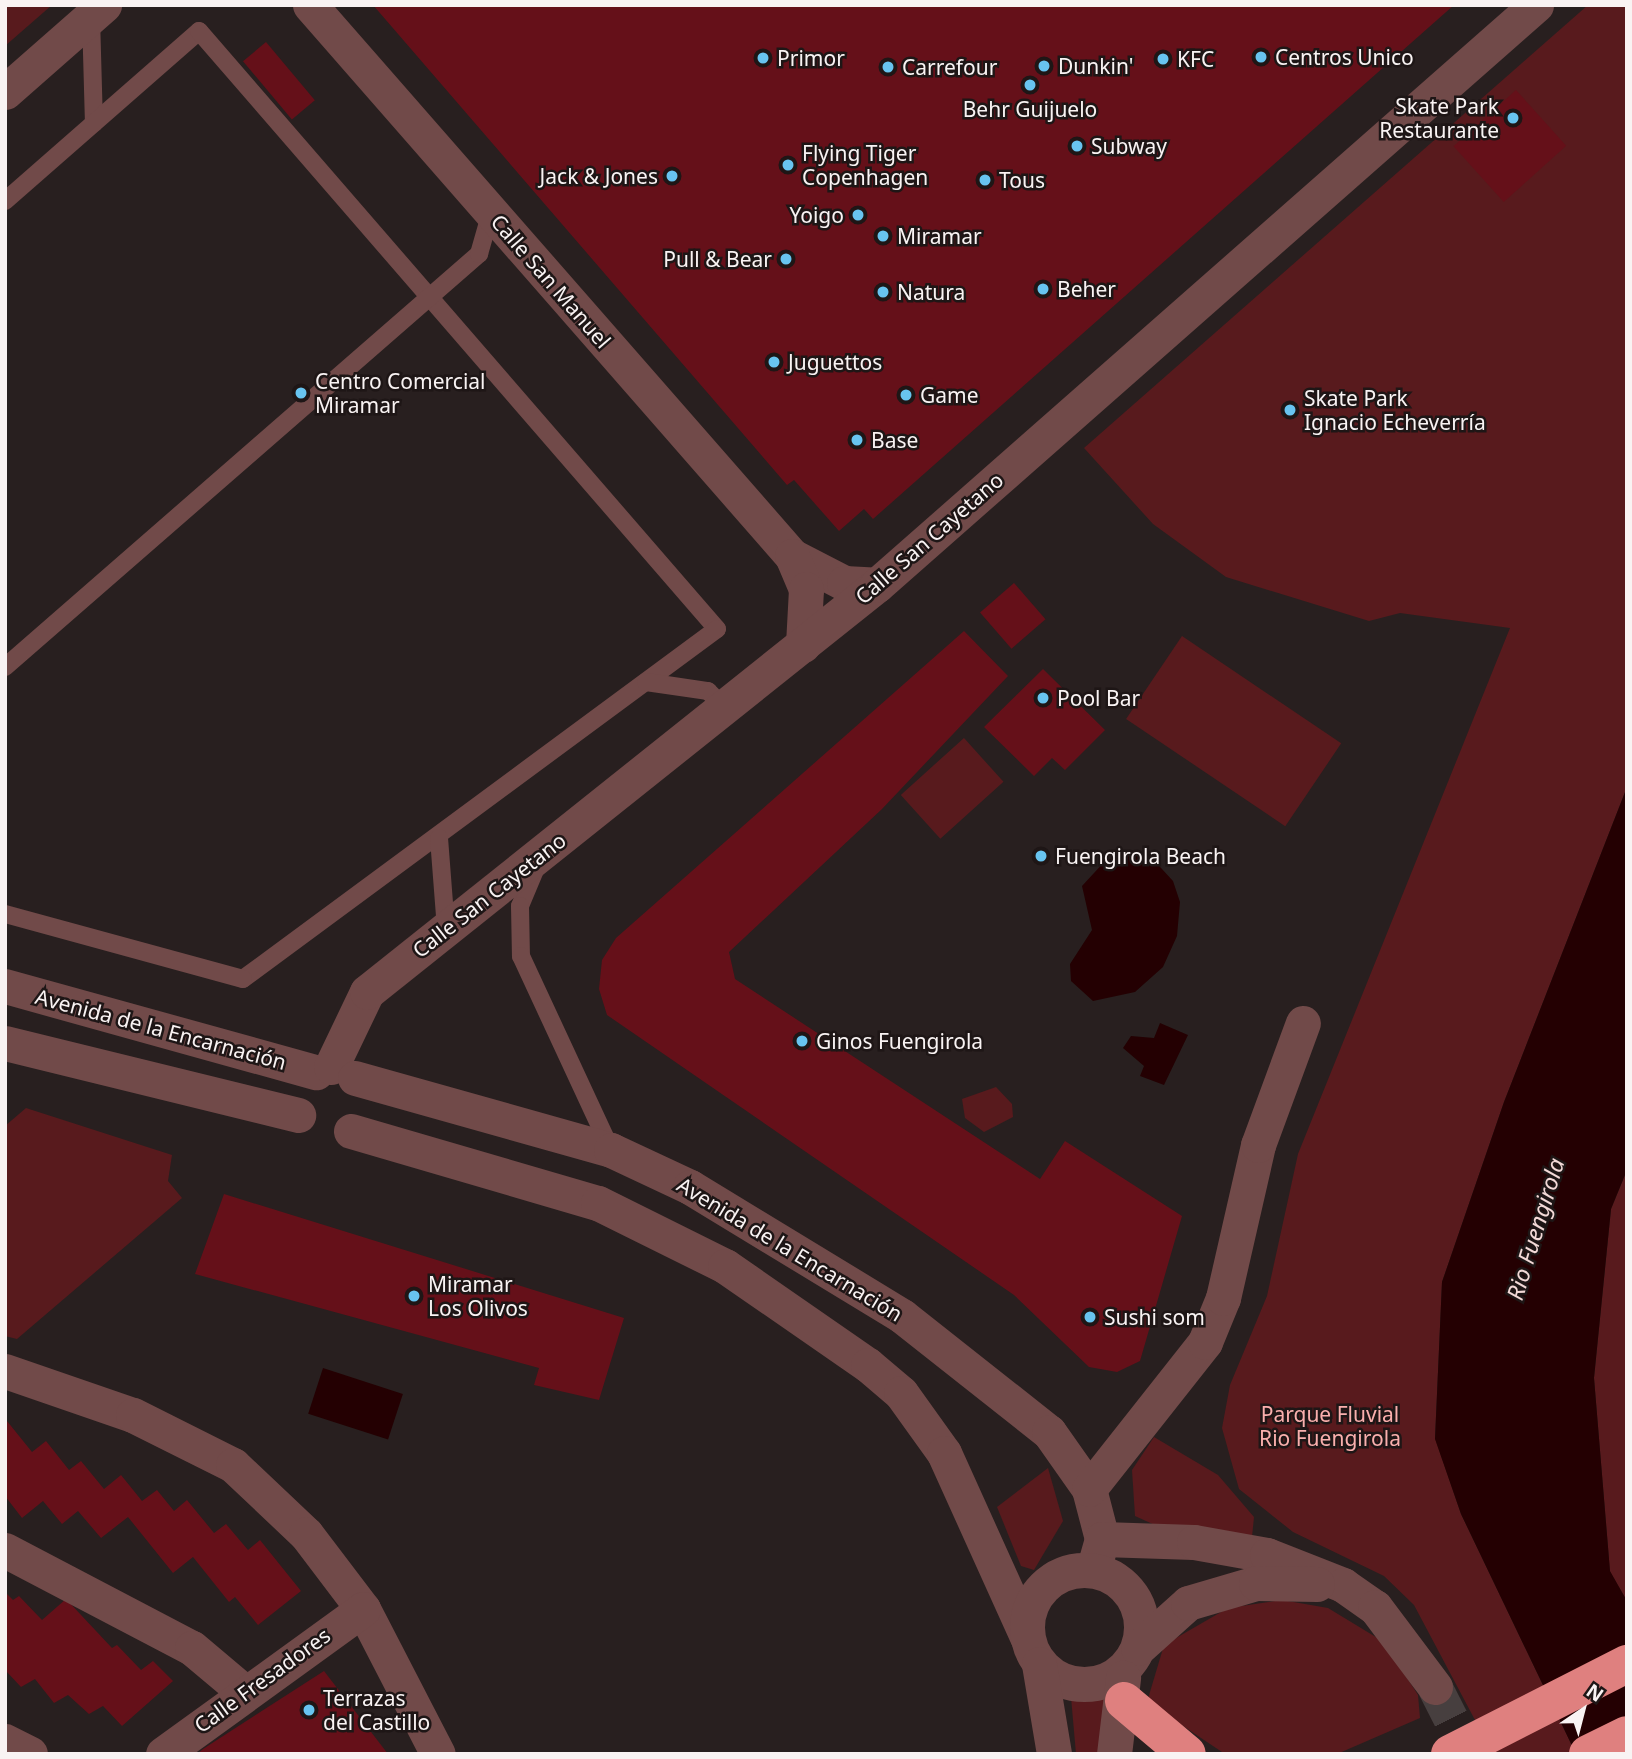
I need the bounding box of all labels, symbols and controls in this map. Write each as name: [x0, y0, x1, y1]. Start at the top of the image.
place label: Centros Unico: [1275, 44, 1414, 70]
place label: Primor: [777, 45, 845, 71]
place label: KFC: [1177, 46, 1214, 72]
marker: Centros Unico: [1253, 49, 1269, 65]
marker: Primor: [755, 50, 771, 66]
marker: KFC: [1155, 51, 1171, 67]
place label: Dunkin': [1058, 53, 1133, 79]
place label: Carrefour: [902, 54, 997, 80]
marker: Dunkin': [1036, 58, 1052, 74]
marker: Carrefour: [880, 59, 896, 75]
marker: Behr Guijuelo: [1022, 77, 1038, 93]
place label: Skate Park Restaurante: [1379, 93, 1499, 143]
place label: Behr Guijuelo: [963, 96, 1097, 122]
marker: Skate Park Restaurante: [1505, 110, 1521, 126]
place label: Subway: [1091, 133, 1167, 159]
marker: Subway: [1069, 138, 1085, 154]
place label: Flying Tiger Copenhagen: [802, 140, 928, 190]
marker: Flying Tiger Copenhagen: [780, 157, 796, 173]
place label: Jack & Jones: [540, 163, 658, 189]
place label: Tous: [999, 167, 1045, 193]
marker: Jack & Jones: [664, 168, 680, 184]
marker: Tous: [977, 172, 993, 188]
place label: Yoigo: [789, 202, 844, 228]
marker: Yoigo: [850, 207, 866, 223]
street label: Calle San Manuel: [486, 209, 616, 353]
place label: Miramar: [897, 223, 982, 249]
marker: Miramar: [875, 228, 891, 244]
place label: Pull & Bear: [663, 246, 772, 272]
marker: Pull & Bear: [778, 251, 794, 267]
place label: Beher: [1057, 276, 1116, 302]
place label: Natura: [897, 279, 965, 305]
marker: Beher: [1035, 281, 1051, 297]
marker: Natura: [875, 284, 891, 300]
place label: Juguettos: [788, 349, 882, 375]
marker: Juguettos: [766, 354, 782, 370]
place label: Centro Comercial Miramar: [315, 368, 485, 418]
place label: Game: [920, 382, 979, 408]
marker: Centro Comercial Miramar: [293, 385, 309, 401]
place label: Skate Park Ignacio Echeverría: [1304, 385, 1486, 435]
marker: Game: [898, 387, 914, 403]
marker: Skate Park Ignacio Echeverría: [1282, 402, 1298, 418]
place label: Base: [871, 427, 918, 453]
marker: Base: [849, 432, 865, 448]
street label: Calle San Cayetano: [850, 467, 1008, 609]
place label: Pool Bar: [1057, 685, 1140, 711]
marker: Pool Bar: [1035, 690, 1051, 706]
street label: Calle San Cayetano: [407, 827, 571, 963]
place label: Fuengirola Beach: [1055, 843, 1226, 869]
marker: Fuengirola Beach: [1033, 848, 1049, 864]
street label: Avenida de la Encarnación: [33, 983, 289, 1075]
place label: Ginos Fuengirola: [816, 1028, 983, 1054]
marker: Ginos Fuengirola: [794, 1033, 810, 1049]
water label: Rio Fuengirola: [1500, 1155, 1570, 1303]
street label: Avenida de la Encarnación: [673, 1172, 907, 1326]
place label: Miramar Los Olivos: [428, 1271, 528, 1321]
marker: Miramar Los Olivos: [406, 1288, 422, 1304]
place label: Sushi som: [1104, 1304, 1205, 1330]
marker: Sushi som: [1082, 1309, 1098, 1325]
park label: Parque Fluvial Rio Fuengirola: [1259, 1401, 1401, 1451]
street label: Calle Fresadores: [189, 1622, 335, 1738]
north arrow: [1548, 1675, 1618, 1745]
text: N: [1581, 1678, 1609, 1708]
place label: Terrazas del Castillo: [323, 1685, 430, 1735]
marker: Terrazas del Castillo: [301, 1702, 317, 1718]

